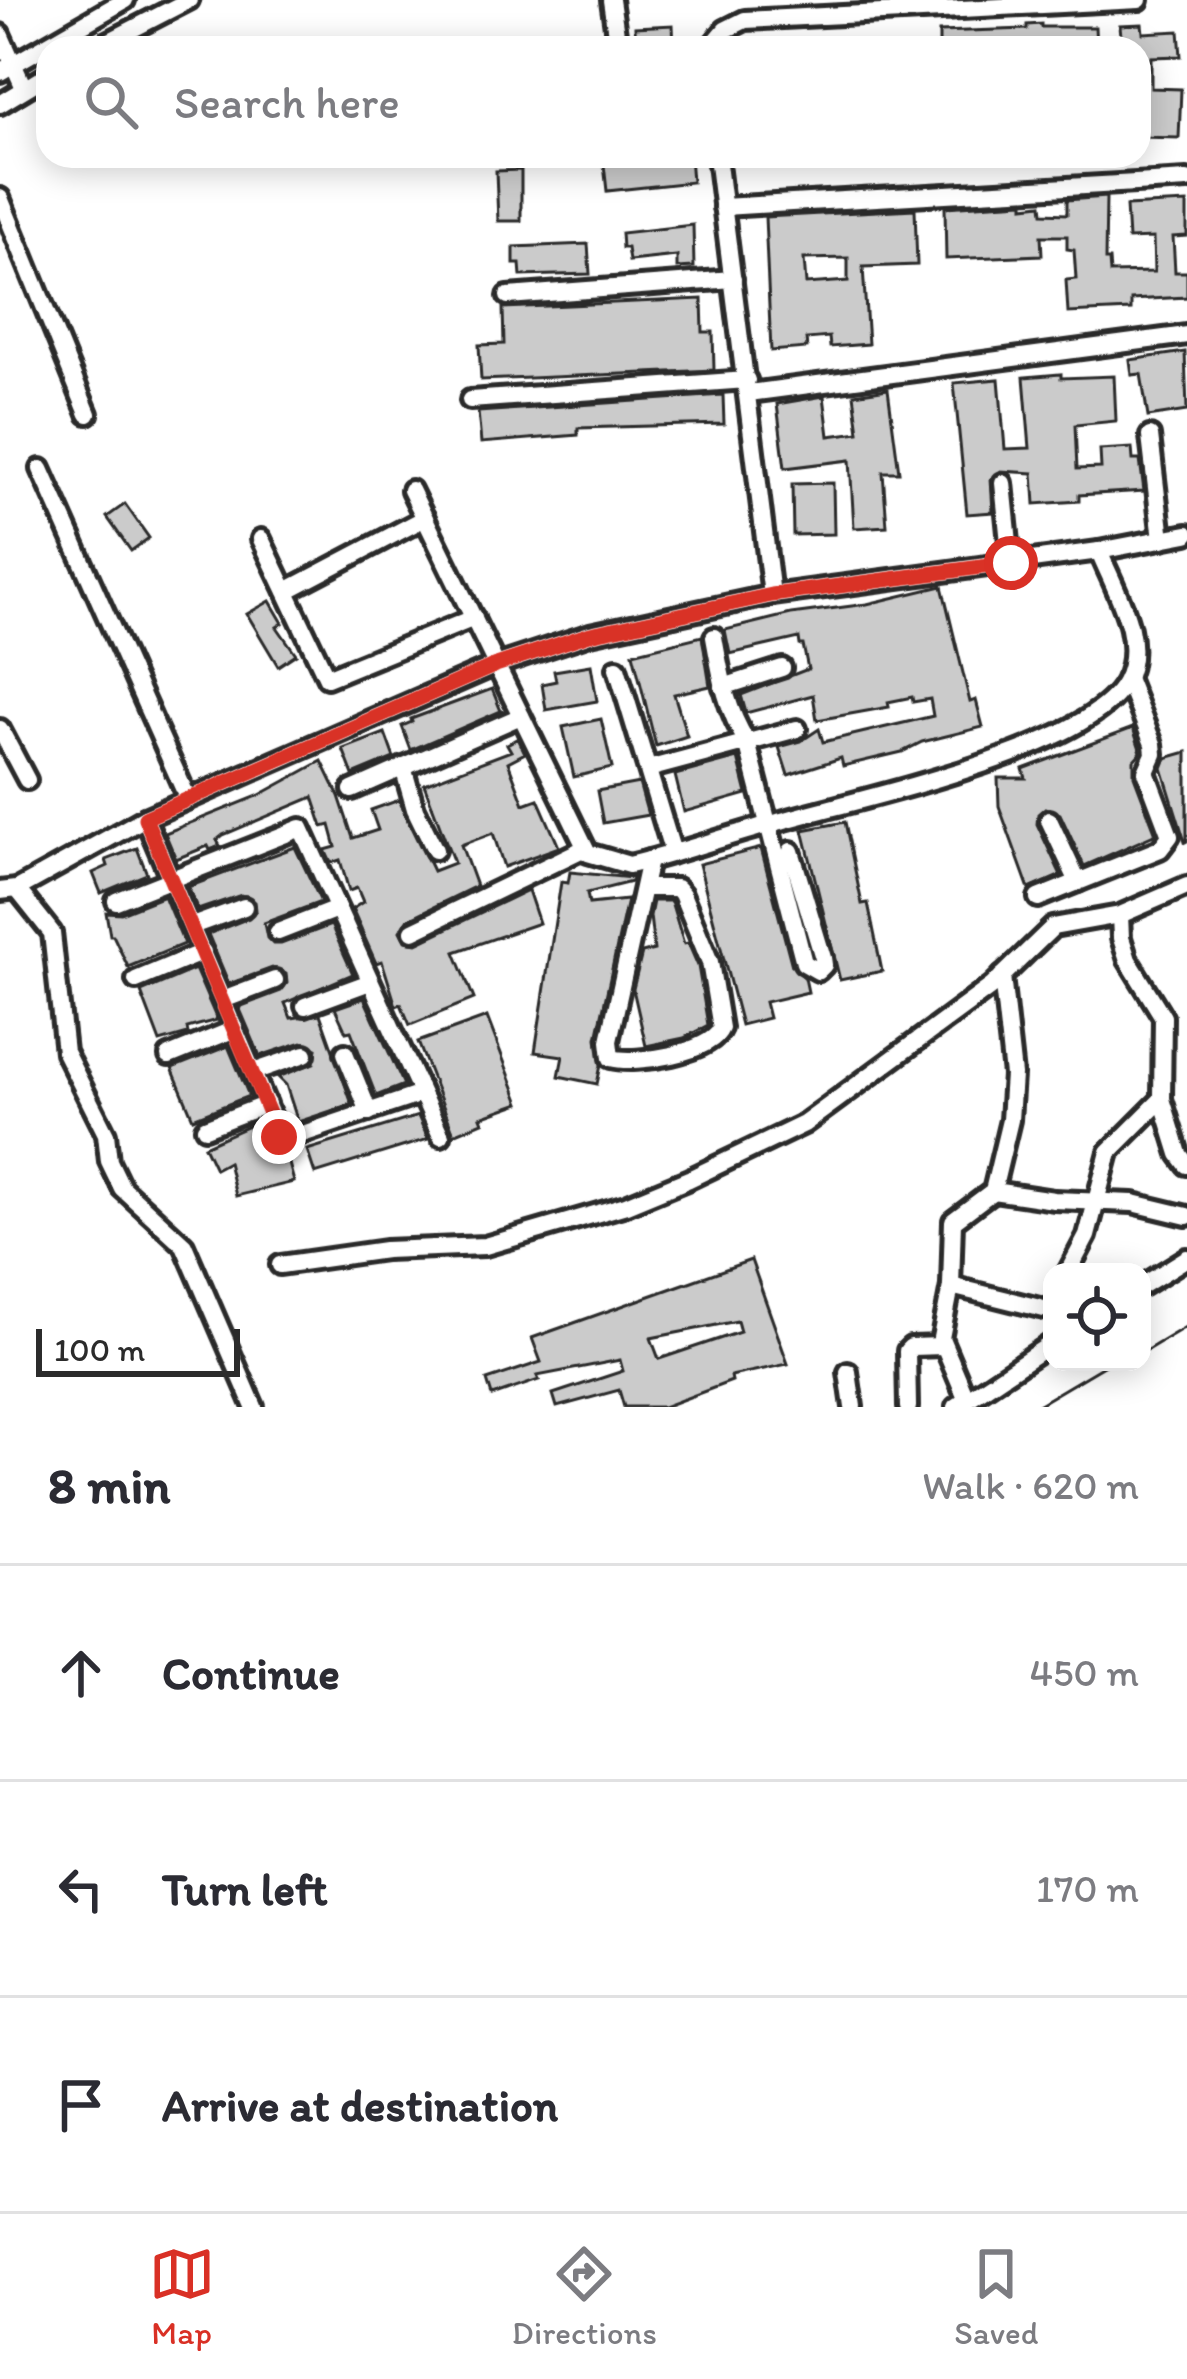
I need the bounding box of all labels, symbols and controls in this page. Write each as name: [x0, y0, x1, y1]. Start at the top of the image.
search box: [36, 36, 1151, 168]
icon: search: [78, 69, 144, 135]
text: Search here: [174, 75, 400, 129]
route start: [984, 536, 1038, 590]
route end: [252, 1110, 306, 1164]
map controls: [1043, 1263, 1151, 1371]
button: locate: [1043, 1263, 1151, 1371]
scale bar: [36, 1323, 240, 1376]
text: 100 m: [54, 1330, 145, 1369]
text: 8 min: [48, 1455, 171, 1516]
text: Walk · 620 m: [922, 1462, 1139, 1509]
icon: ahead: [48, 1640, 114, 1706]
text: Continue: [162, 1646, 340, 1700]
text: 450 m: [1029, 1649, 1139, 1696]
icon: left: [48, 1856, 114, 1922]
text: Turn left: [162, 1862, 328, 1916]
text: 170 m: [1036, 1865, 1139, 1912]
icon: arrive: [48, 2072, 114, 2138]
text: Arrive at destination: [162, 2078, 558, 2132]
tab: Map: [149, 2241, 215, 2352]
tab: Directions: [512, 2241, 657, 2352]
tab: Saved: [954, 2241, 1038, 2352]

